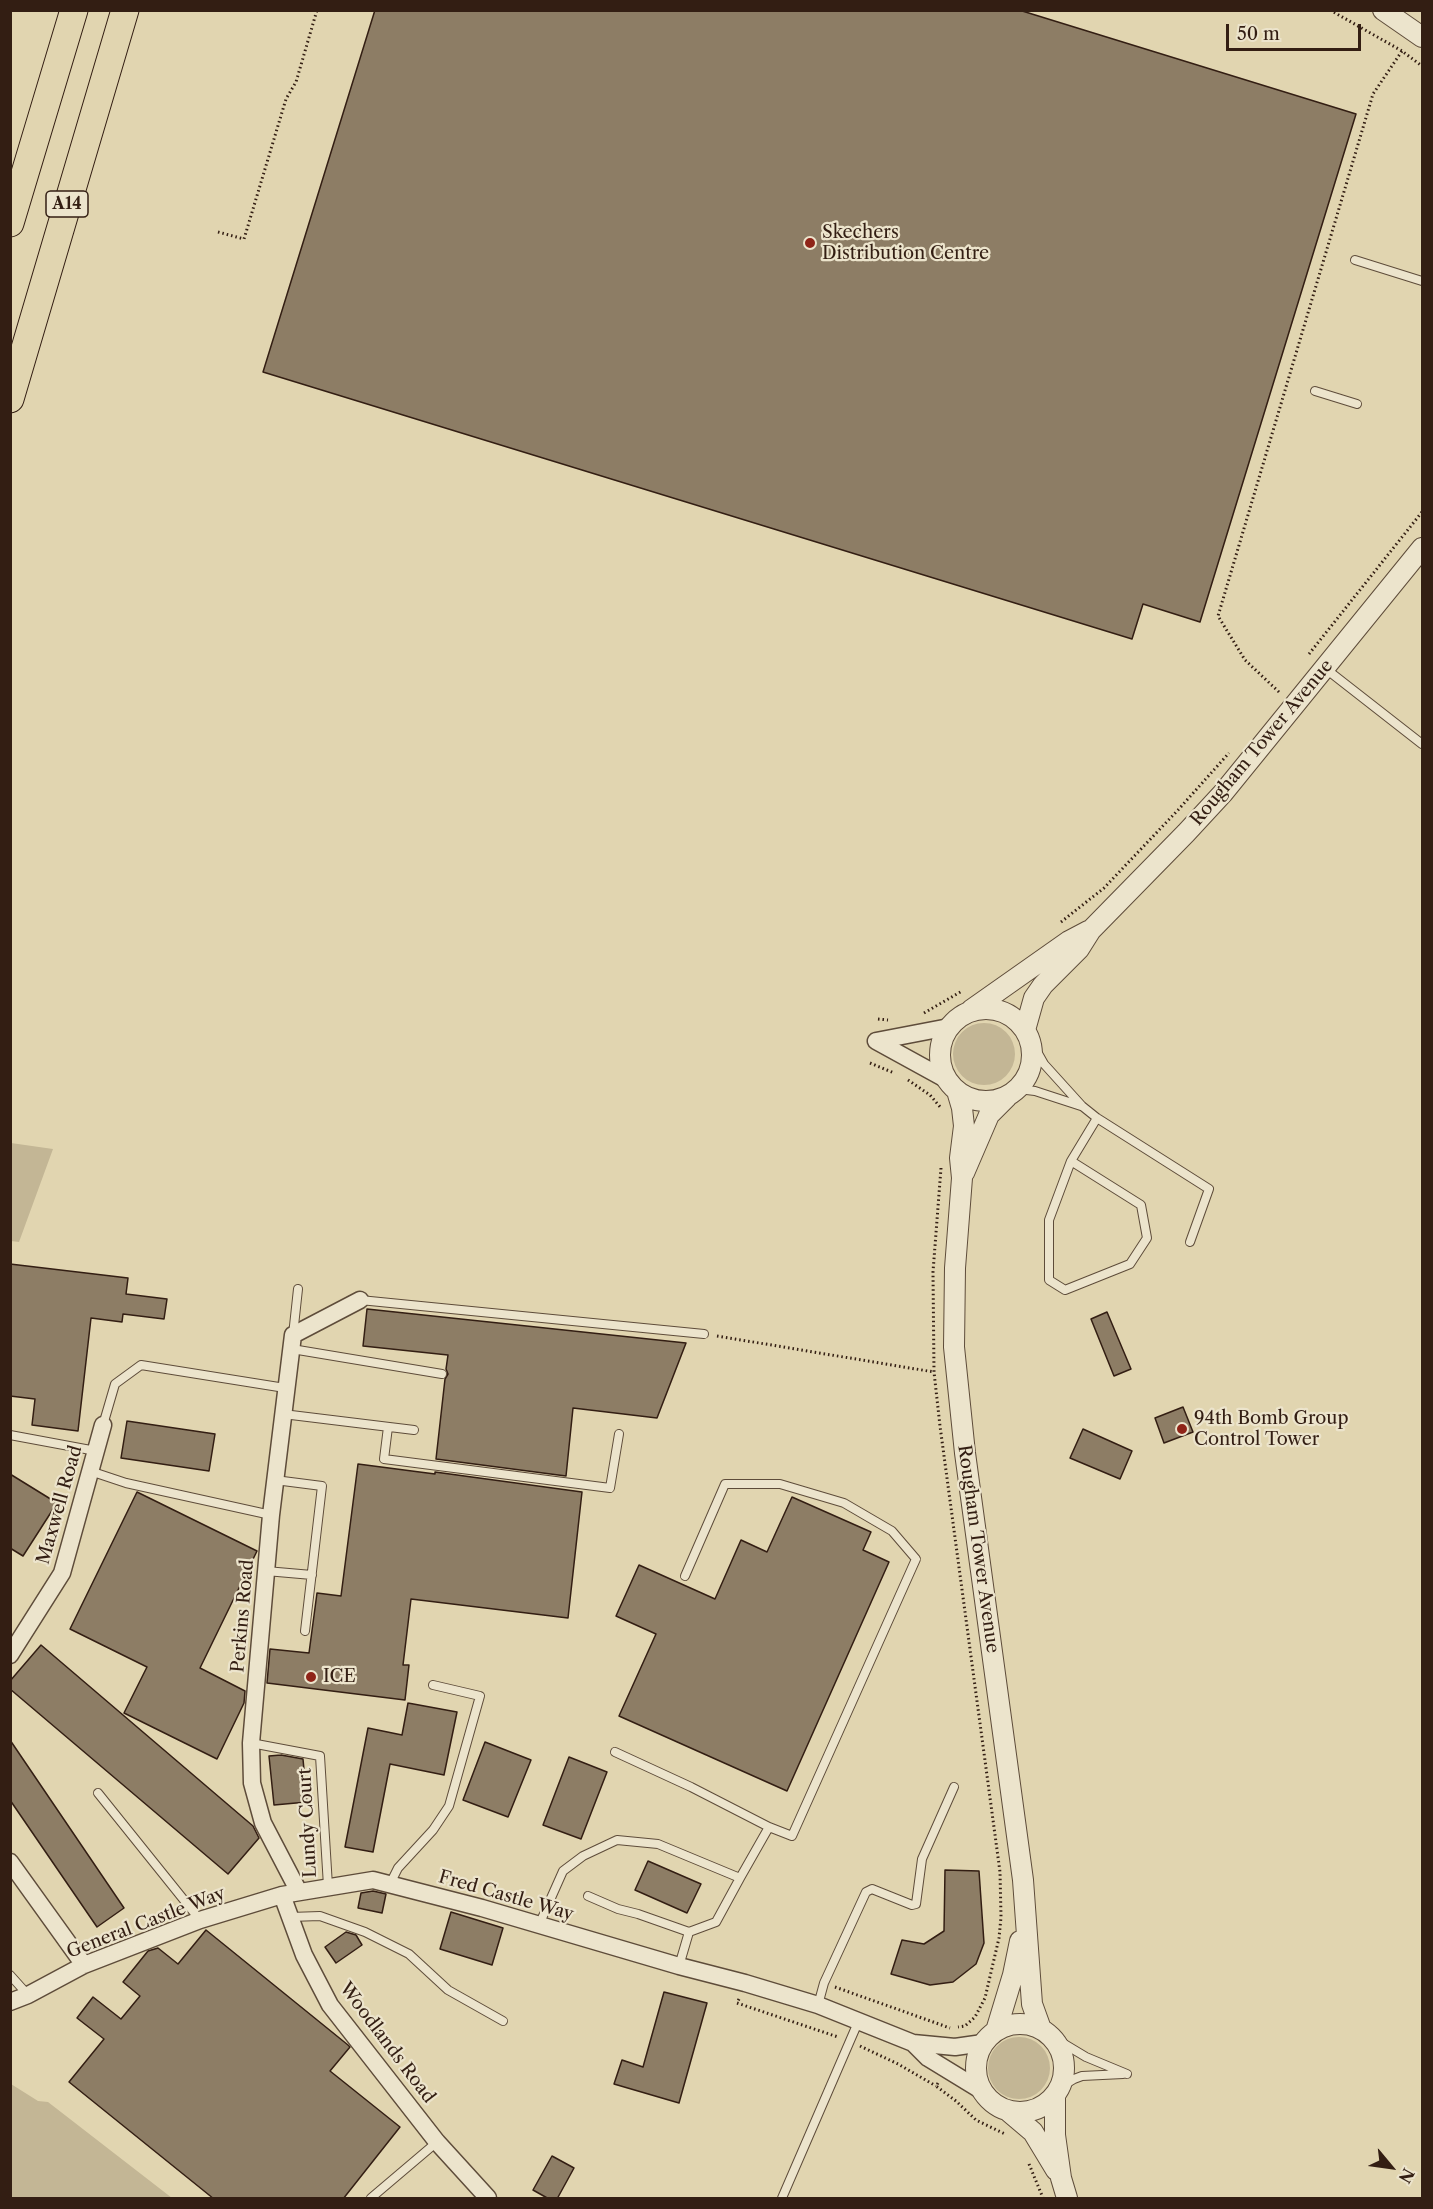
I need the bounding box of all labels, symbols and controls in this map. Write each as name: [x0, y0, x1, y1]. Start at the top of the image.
scale bar: [1229, 12, 1364, 50]
text: 50 m: [1237, 23, 1280, 45]
road number: A14: [46, 191, 88, 217]
place label: Skechers Distribution Centre: [822, 222, 989, 264]
marker: Skechers Distribution Centre: [803, 236, 817, 250]
street label: Rougham Tower Avenue: [1186, 656, 1338, 830]
place label: 94th Bomb Group Control Tower: [1194, 1408, 1348, 1450]
marker: 94th Bomb Group Control Tower: [1175, 1422, 1189, 1436]
street label: Maxwell Road: [33, 1443, 87, 1567]
street label: Rougham Tower Avenue: [953, 1443, 1003, 1655]
street label: Perkins Road: [227, 1559, 259, 1673]
place label: ICE: [323, 1666, 356, 1688]
marker: ICE: [304, 1670, 318, 1684]
street label: Lundy Court: [294, 1768, 322, 1878]
street label: Fred Castle Way: [436, 1866, 576, 1926]
street label: General Castle Way: [64, 1883, 228, 1963]
street label: Woodlands Road: [335, 1978, 439, 2108]
north arrow: [1361, 2137, 1421, 2197]
text: N: [1395, 2165, 1419, 2187]

